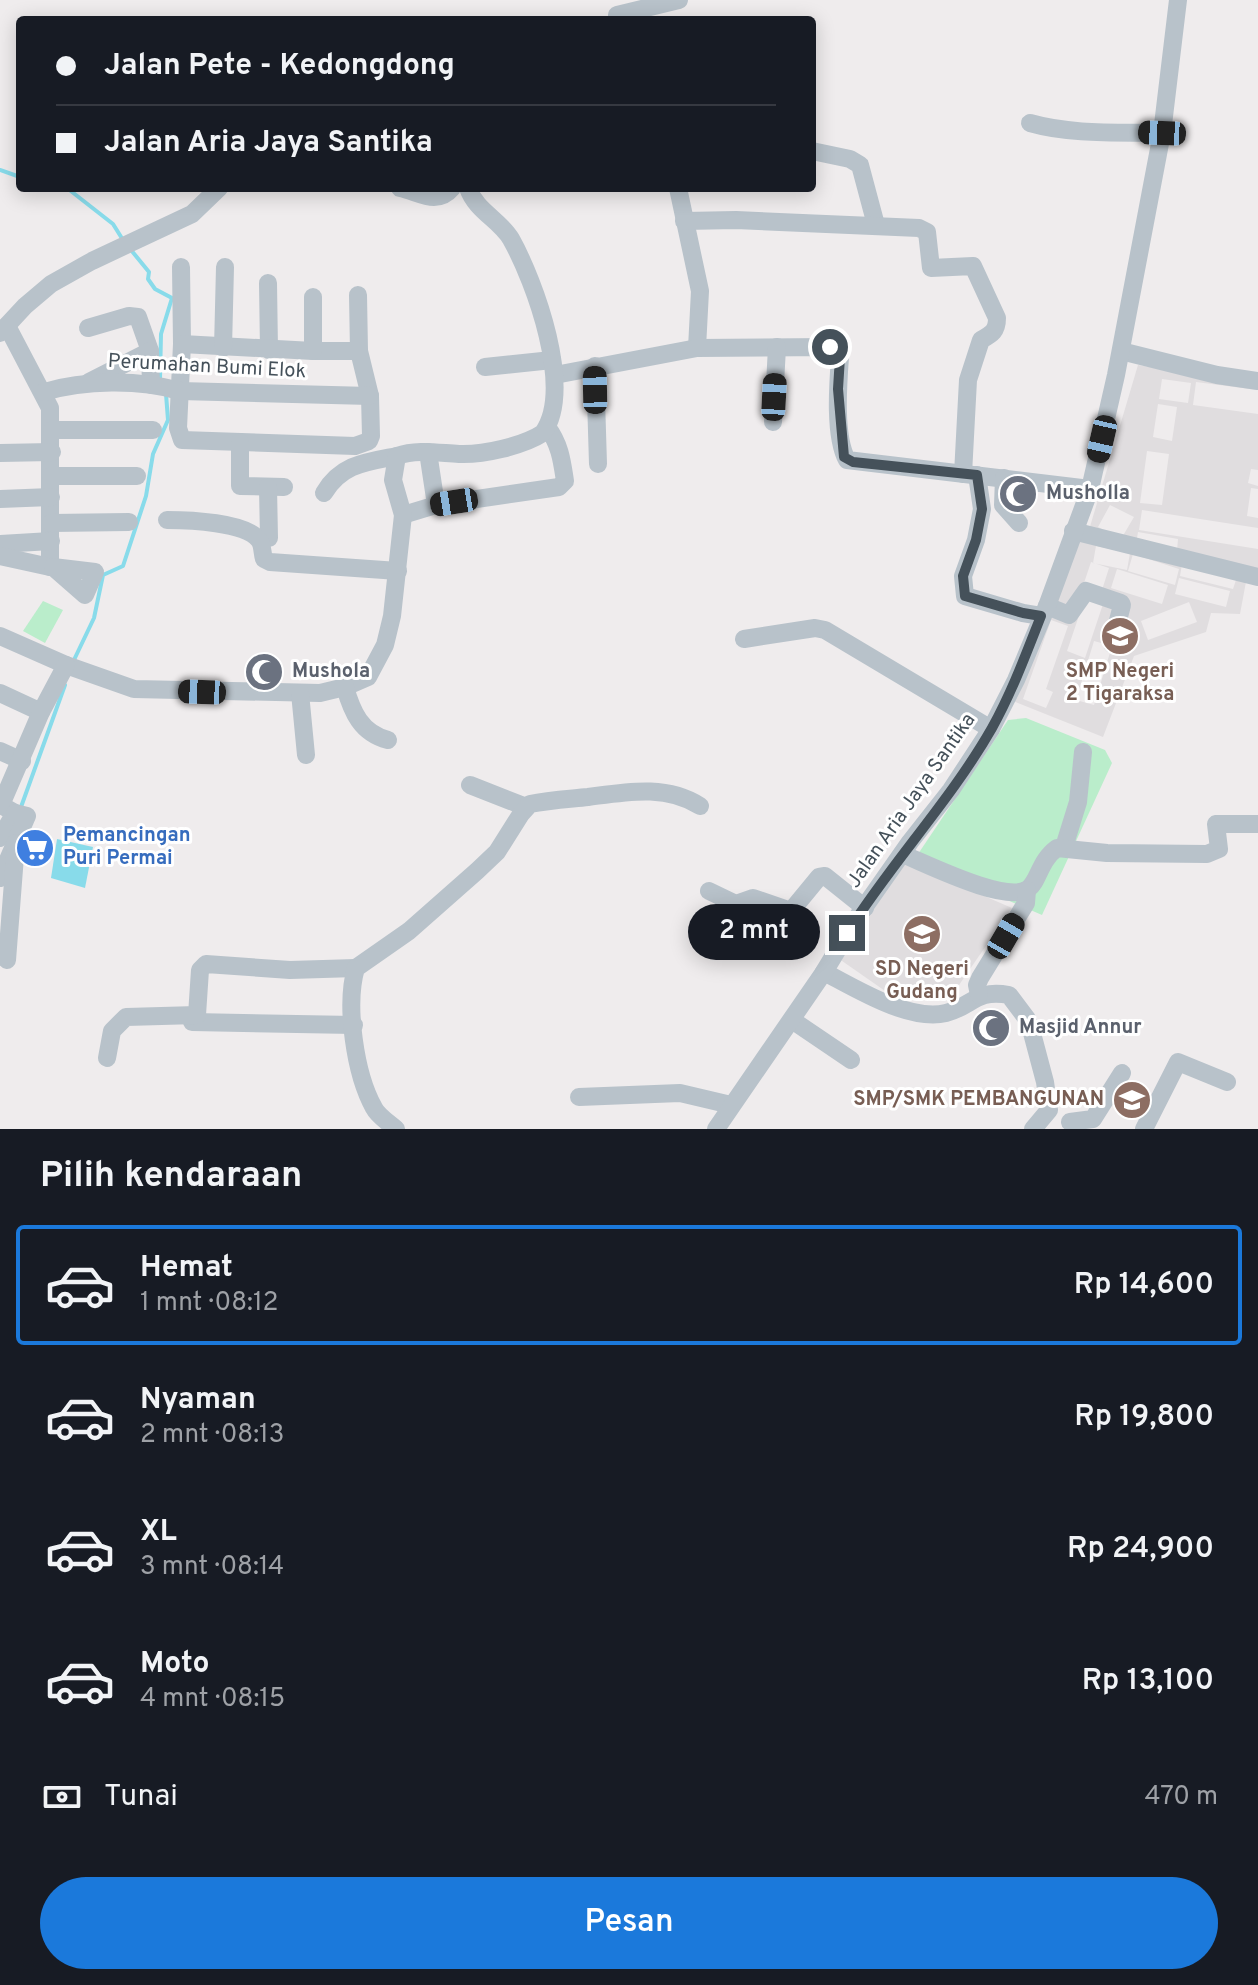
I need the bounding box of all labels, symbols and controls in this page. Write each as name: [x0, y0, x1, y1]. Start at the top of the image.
text: Jalan Pete - Kedongdong: [104, 48, 455, 85]
car: [1138, 120, 1186, 146]
text: Jalan Aria Jaya Santika: [104, 125, 433, 162]
route start: [812, 329, 848, 365]
street label: Perumahan Bumi Elok: [107, 349, 307, 385]
car: [583, 366, 607, 414]
car: [761, 372, 787, 422]
car: [1085, 413, 1119, 465]
mosque icon: Musholla: [997, 473, 1039, 515]
place label: Musholla: [1046, 481, 1130, 507]
car: [428, 486, 480, 518]
school or university icon: SMP Negeri 2 Tigaraksa: [1099, 615, 1141, 657]
mosque icon: Mushola: [243, 651, 285, 693]
place label: Mushola: [292, 659, 370, 685]
place label: SMP Negeri 2 Tigaraksa: [1066, 659, 1174, 708]
car: [178, 679, 226, 705]
street label: Jalan Aria Jaya Santika: [842, 709, 982, 893]
place label: Pemancingan Puri Permai: [63, 823, 191, 872]
supermarket icon: Pemancingan Puri Permai: [14, 827, 56, 869]
callout: 2 mnt: [687, 905, 819, 961]
car: [984, 909, 1028, 963]
school or university icon: SD Negeri Gudang: [901, 913, 943, 955]
text: 2 mnt: [719, 915, 789, 948]
route end: [829, 915, 865, 951]
place label: SD Negeri Gudang: [875, 957, 969, 1006]
mosque icon: Masjid Annur: [970, 1007, 1012, 1049]
place label: Masjid Annur: [1019, 1015, 1142, 1041]
school or university icon: SMP/SMK PEMBANGUNAN: [1111, 1079, 1153, 1121]
place label: SMP/SMK PEMBANGUNAN: [853, 1087, 1104, 1113]
text: Pilih kendaraan: [40, 1154, 302, 1200]
icon: car: [44, 1249, 116, 1321]
text: Hemat: [140, 1250, 233, 1287]
text: Rp 14,600: [1074, 1267, 1214, 1304]
text: 1 mnt · 08:12: [140, 1287, 279, 1320]
icon: car: [44, 1381, 116, 1453]
text: Nyaman: [140, 1382, 256, 1419]
text: Rp 19,800: [1074, 1399, 1214, 1436]
text: 2 mnt · 08:13: [140, 1419, 284, 1452]
icon: car: [44, 1513, 116, 1585]
text: XL: [140, 1514, 177, 1551]
text: Rp 24,900: [1067, 1531, 1214, 1568]
text: 3 mnt · 08:14: [140, 1551, 284, 1584]
icon: car: [44, 1645, 116, 1717]
text: Moto: [140, 1646, 210, 1683]
text: Rp 13,100: [1082, 1663, 1214, 1700]
text: 4 mnt · 08:15: [140, 1683, 285, 1716]
icon: cash: [40, 1775, 84, 1819]
text: Tunai: [104, 1779, 178, 1816]
text: 470 m: [1144, 1781, 1218, 1814]
button: Pesan: [40, 1877, 1218, 1969]

